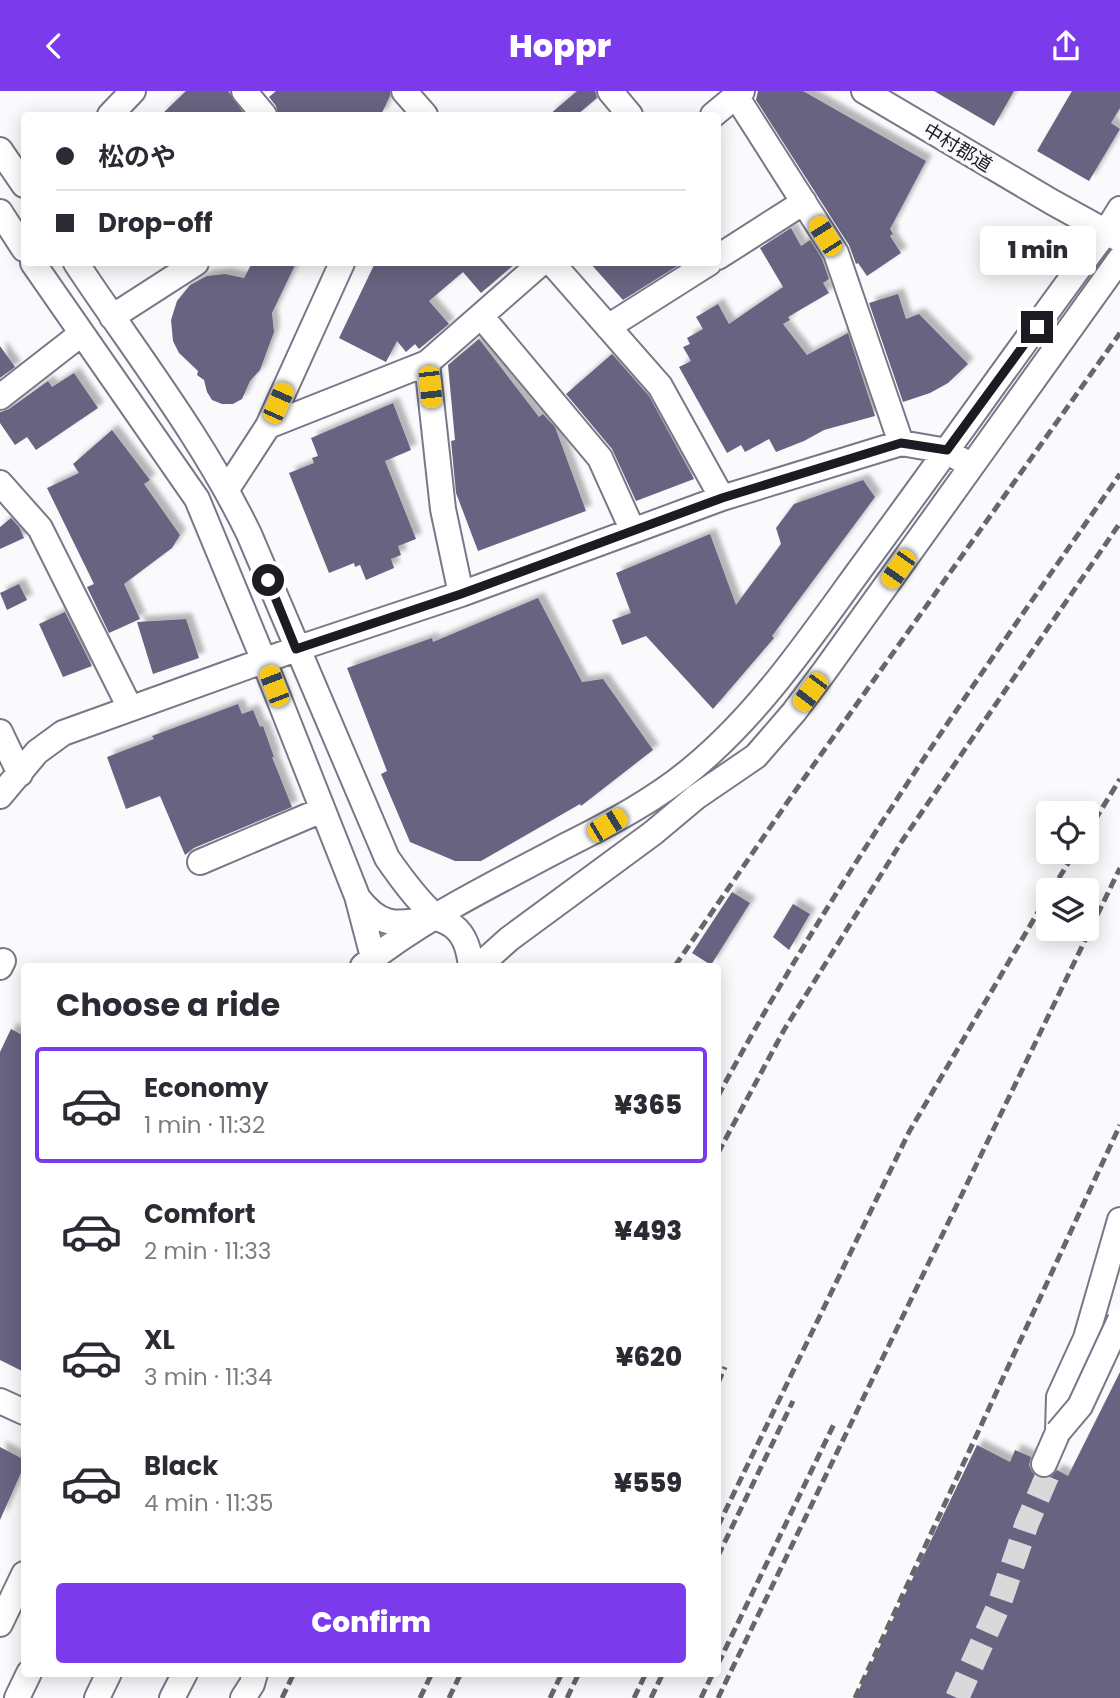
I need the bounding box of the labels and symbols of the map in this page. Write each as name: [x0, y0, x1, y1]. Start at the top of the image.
street label: 中村郡道: [918, 116, 997, 179]
car: [805, 213, 846, 259]
callout: 1 min: [979, 225, 1095, 275]
route end: [1021, 311, 1053, 343]
car: [418, 365, 443, 409]
car: [260, 380, 297, 426]
car: [878, 546, 919, 592]
route start: [252, 564, 284, 596]
car: [257, 663, 292, 709]
car: [789, 669, 832, 715]
car: [584, 805, 631, 845]

